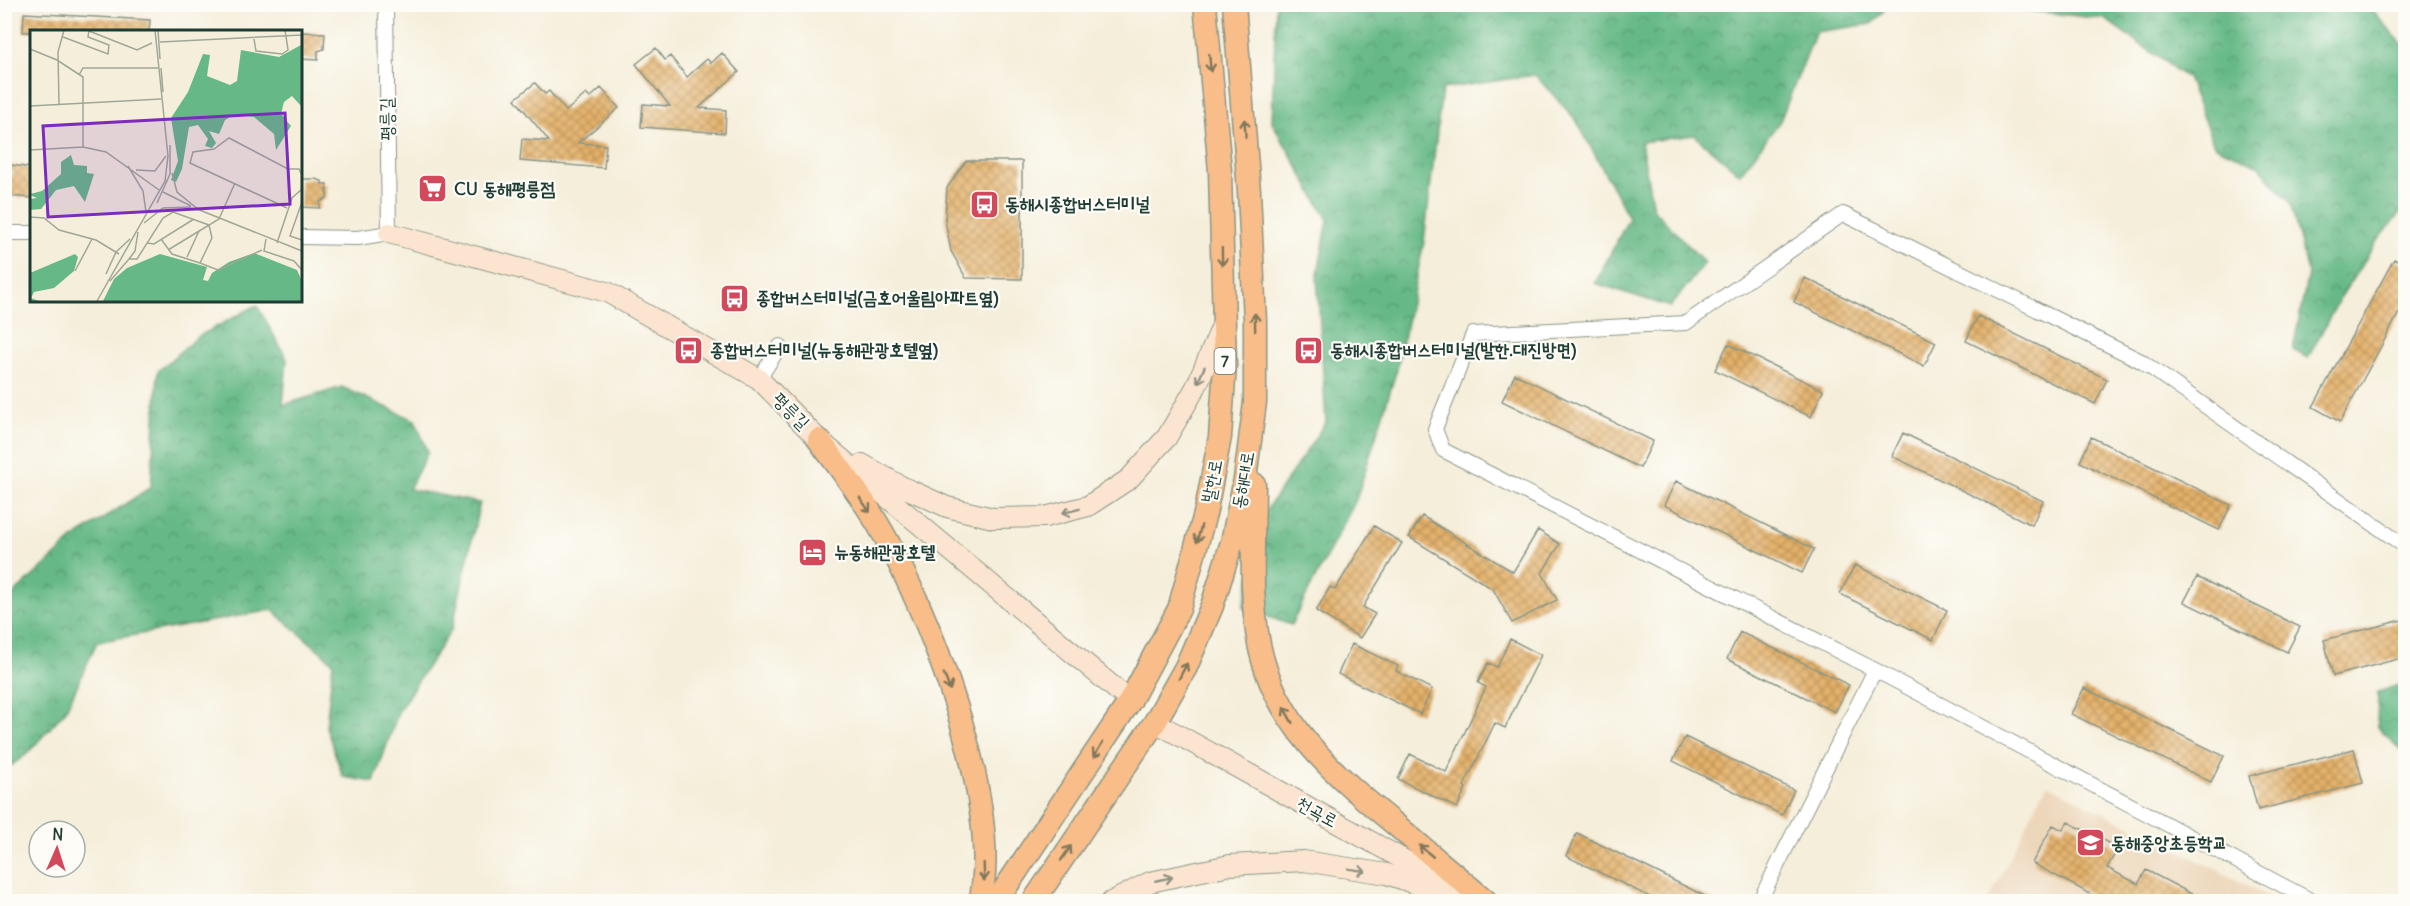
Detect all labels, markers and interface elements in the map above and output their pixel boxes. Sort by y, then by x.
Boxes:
inset map [30,30,302,302]
one-way arrow [1205,52,1216,72]
street label: 평릉길 [375,97,398,141]
one-way arrow [1239,118,1250,138]
supermarket icon: CU 동해평릉점 [417,173,449,205]
place label: CU 동해평릉점 [454,177,555,200]
bus stop icon: 동해시종합버스터미널 [968,188,1000,220]
place label: 동해시종합버스터미널 [1005,192,1150,215]
one-way arrow [1216,247,1228,267]
bus stop icon: 종합버스터미널(금호어울림아파트옆) [719,282,751,314]
place label: 종합버스터미널(금호어울림아파트옆) [756,286,999,309]
one-way arrow [1249,313,1261,333]
bus stop icon: 종합버스터미널(뉴동해관광호텔옆) [673,334,705,366]
bus stop icon: 동해시종합버스터미널(발한.대진방면) [1293,334,1325,366]
place label: 종합버스터미널(뉴동해관광호텔옆) [710,338,938,361]
place label: 동해시종합버스터미널(발한.대진방면) [1330,338,1576,361]
road number: 7 [1214,348,1236,374]
one-way arrow [1195,365,1206,383]
street label: 평릉길 [768,387,815,435]
street label: 동해대로 [1226,449,1259,510]
street label: 발한로 [1196,457,1227,504]
one-way arrow [859,497,871,513]
one-way arrow [1061,505,1080,517]
one-way arrow [1193,524,1205,543]
hotel icon: 뉴동해관광호텔 [797,536,829,568]
place label: 뉴동해관광호텔 [834,540,936,563]
one-way arrow [1178,662,1190,680]
one-way arrow [942,672,953,690]
one-way arrow [1281,707,1293,724]
one-way arrow [1092,741,1104,758]
street label: 천곡로 [1293,791,1342,832]
north arrow [27,819,87,879]
text: N [52,824,64,844]
school or university icon: 동해중앙초등학교 [2074,827,2106,859]
place label: 동해중앙초등학교 [2111,831,2227,854]
one-way arrow [1418,844,1434,857]
one-way arrow [1060,846,1072,862]
one-way arrow [979,861,990,881]
one-way arrow [1347,864,1367,875]
one-way arrow [1154,873,1174,884]

